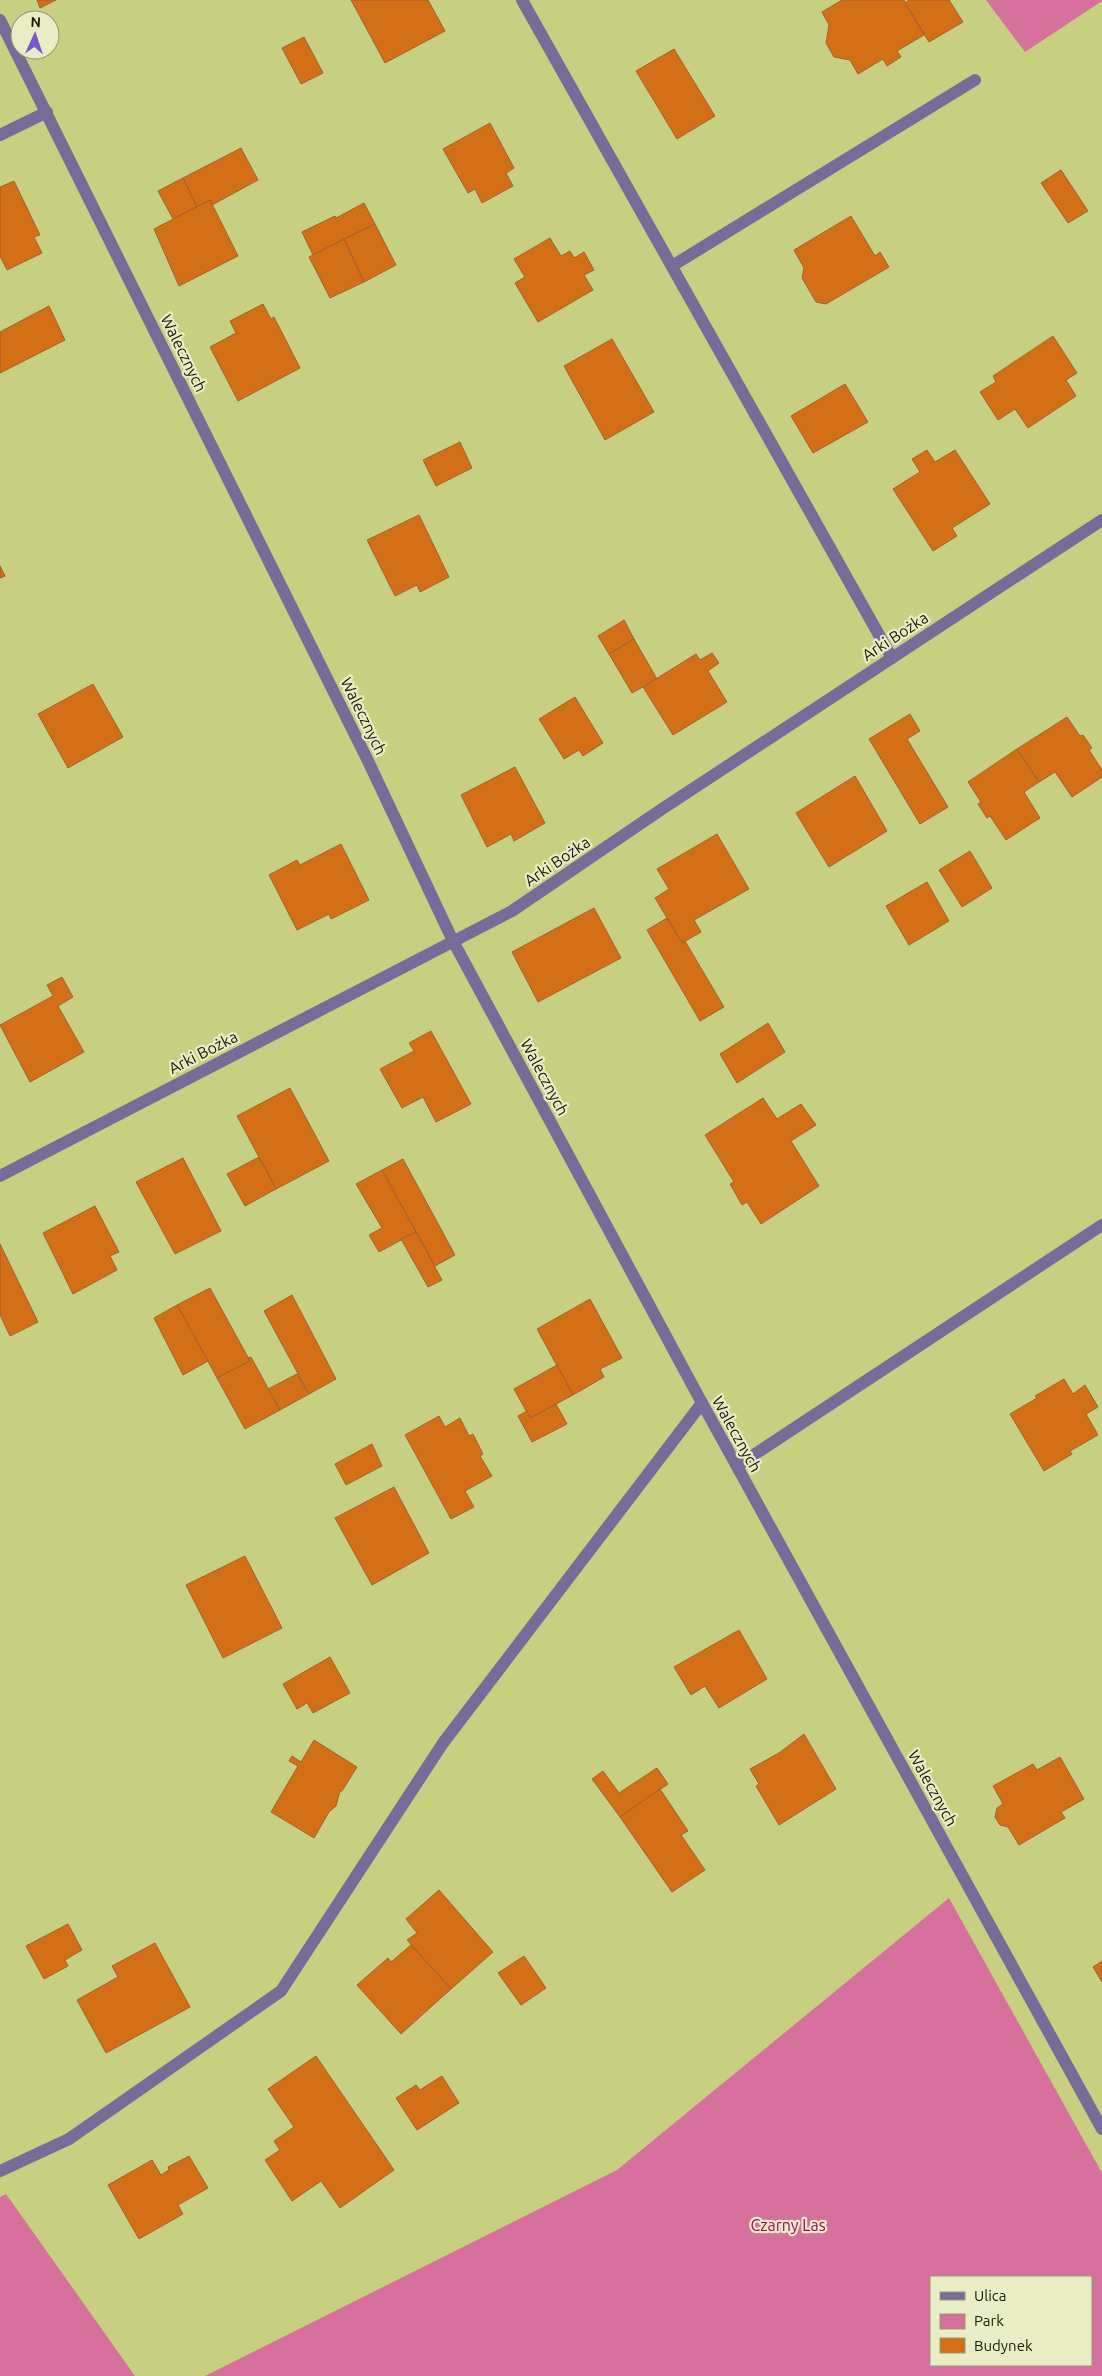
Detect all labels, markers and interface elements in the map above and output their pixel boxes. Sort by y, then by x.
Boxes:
north arrow [10,10,60,60]
text: N [30,14,41,30]
street label: Walecznych [158,311,210,395]
street label: Arki Bożka [859,608,931,664]
street label: Walecznych [338,674,390,758]
street label: Arki Bożka [521,833,593,889]
street label: Arki Bożka [165,1027,241,1077]
street label: Walecznych [517,1036,573,1118]
street label: Walecznych [709,1393,765,1475]
street label: Walecznych [905,1747,961,1829]
park label: Czarny Las [750,2216,826,2234]
legend [930,2276,1092,2366]
text: Ulica [974,2287,1006,2304]
text: Park [974,2312,1004,2329]
text: Budynek [974,2337,1033,2354]

